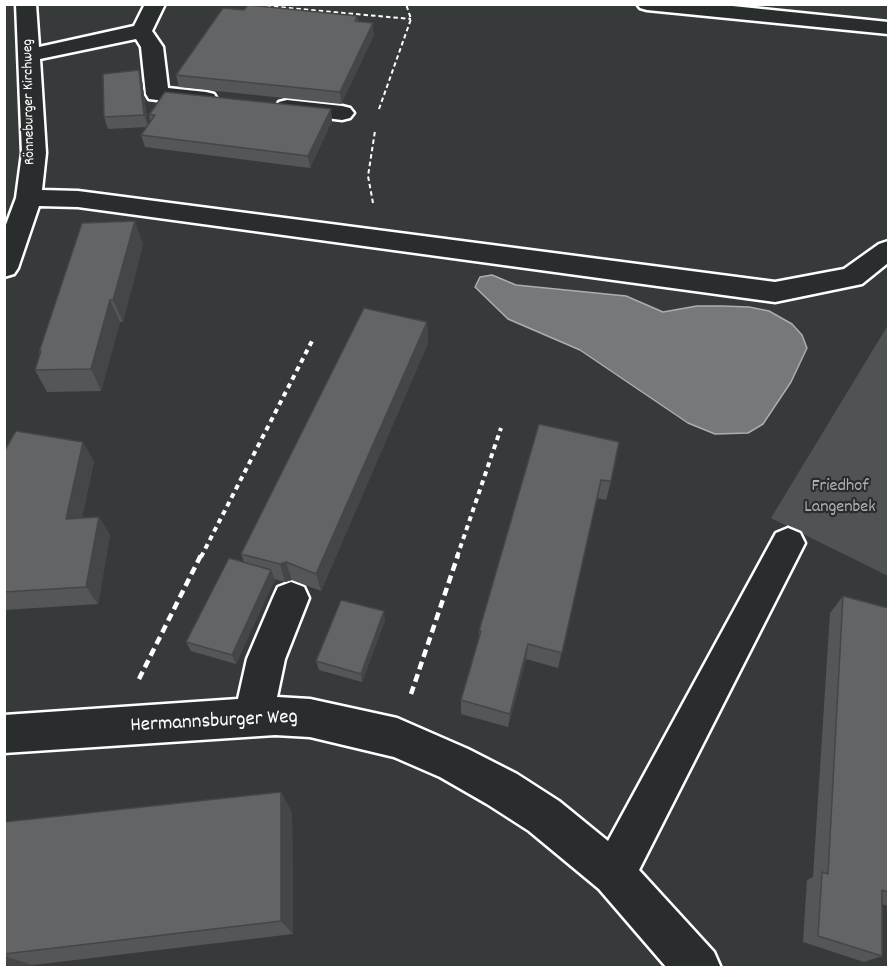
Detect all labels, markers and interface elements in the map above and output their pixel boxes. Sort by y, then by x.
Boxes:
street label: Rönneburger Kirchweg [20,39,40,165]
park label: Friedhof Langenbek [804,477,876,520]
street label: Hermannsburger Weg [130,706,298,740]

